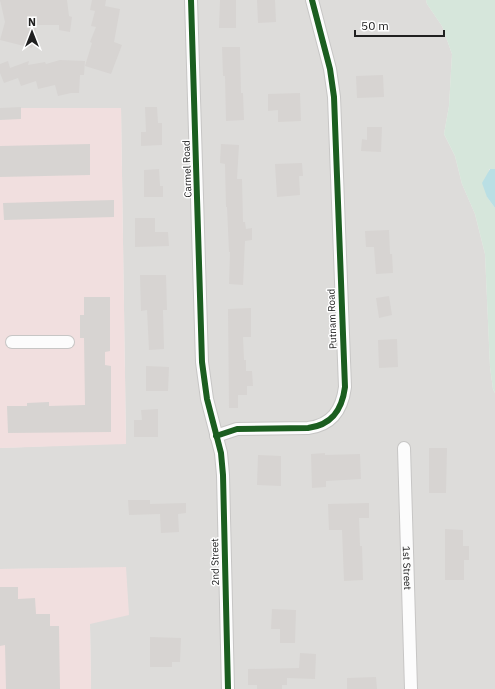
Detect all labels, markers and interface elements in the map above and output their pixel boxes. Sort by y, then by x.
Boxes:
north arrow [12,12,52,52]
scale bar [355,12,444,38]
text: N [28,15,36,29]
text: 50 m [361,18,389,33]
street label: Carmel Road [180,140,194,198]
street label: Putnam Road [324,289,340,349]
street label: 2nd Street [208,538,222,586]
street label: 1st Street [400,546,415,591]

